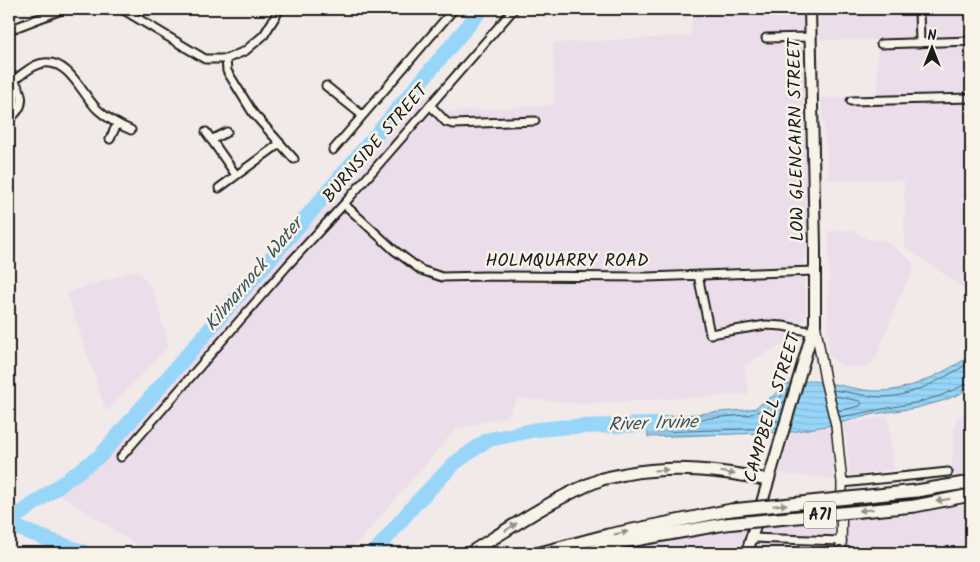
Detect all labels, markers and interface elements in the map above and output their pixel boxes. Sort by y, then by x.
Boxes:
north arrow [908,22,958,72]
text: N [928,25,937,47]
street label: LOW GLENCAIRN STREET [781,37,813,242]
street label: BURNSIDE STREET [316,77,437,210]
water label: Kilmarnock Water [197,209,313,338]
street label: HOLMQUARRY ROAD [485,247,649,276]
street label: CAMPBELL STREET [736,328,810,486]
water label: River Irvine [608,407,701,441]
one-way arrow [653,465,669,473]
one-way arrow [721,469,737,477]
one-way arrow [935,497,951,505]
one-way arrow [772,501,788,509]
road number: A71 [804,502,836,528]
one-way arrow [858,506,874,514]
one-way arrow [504,522,518,532]
one-way arrow [614,529,629,537]

